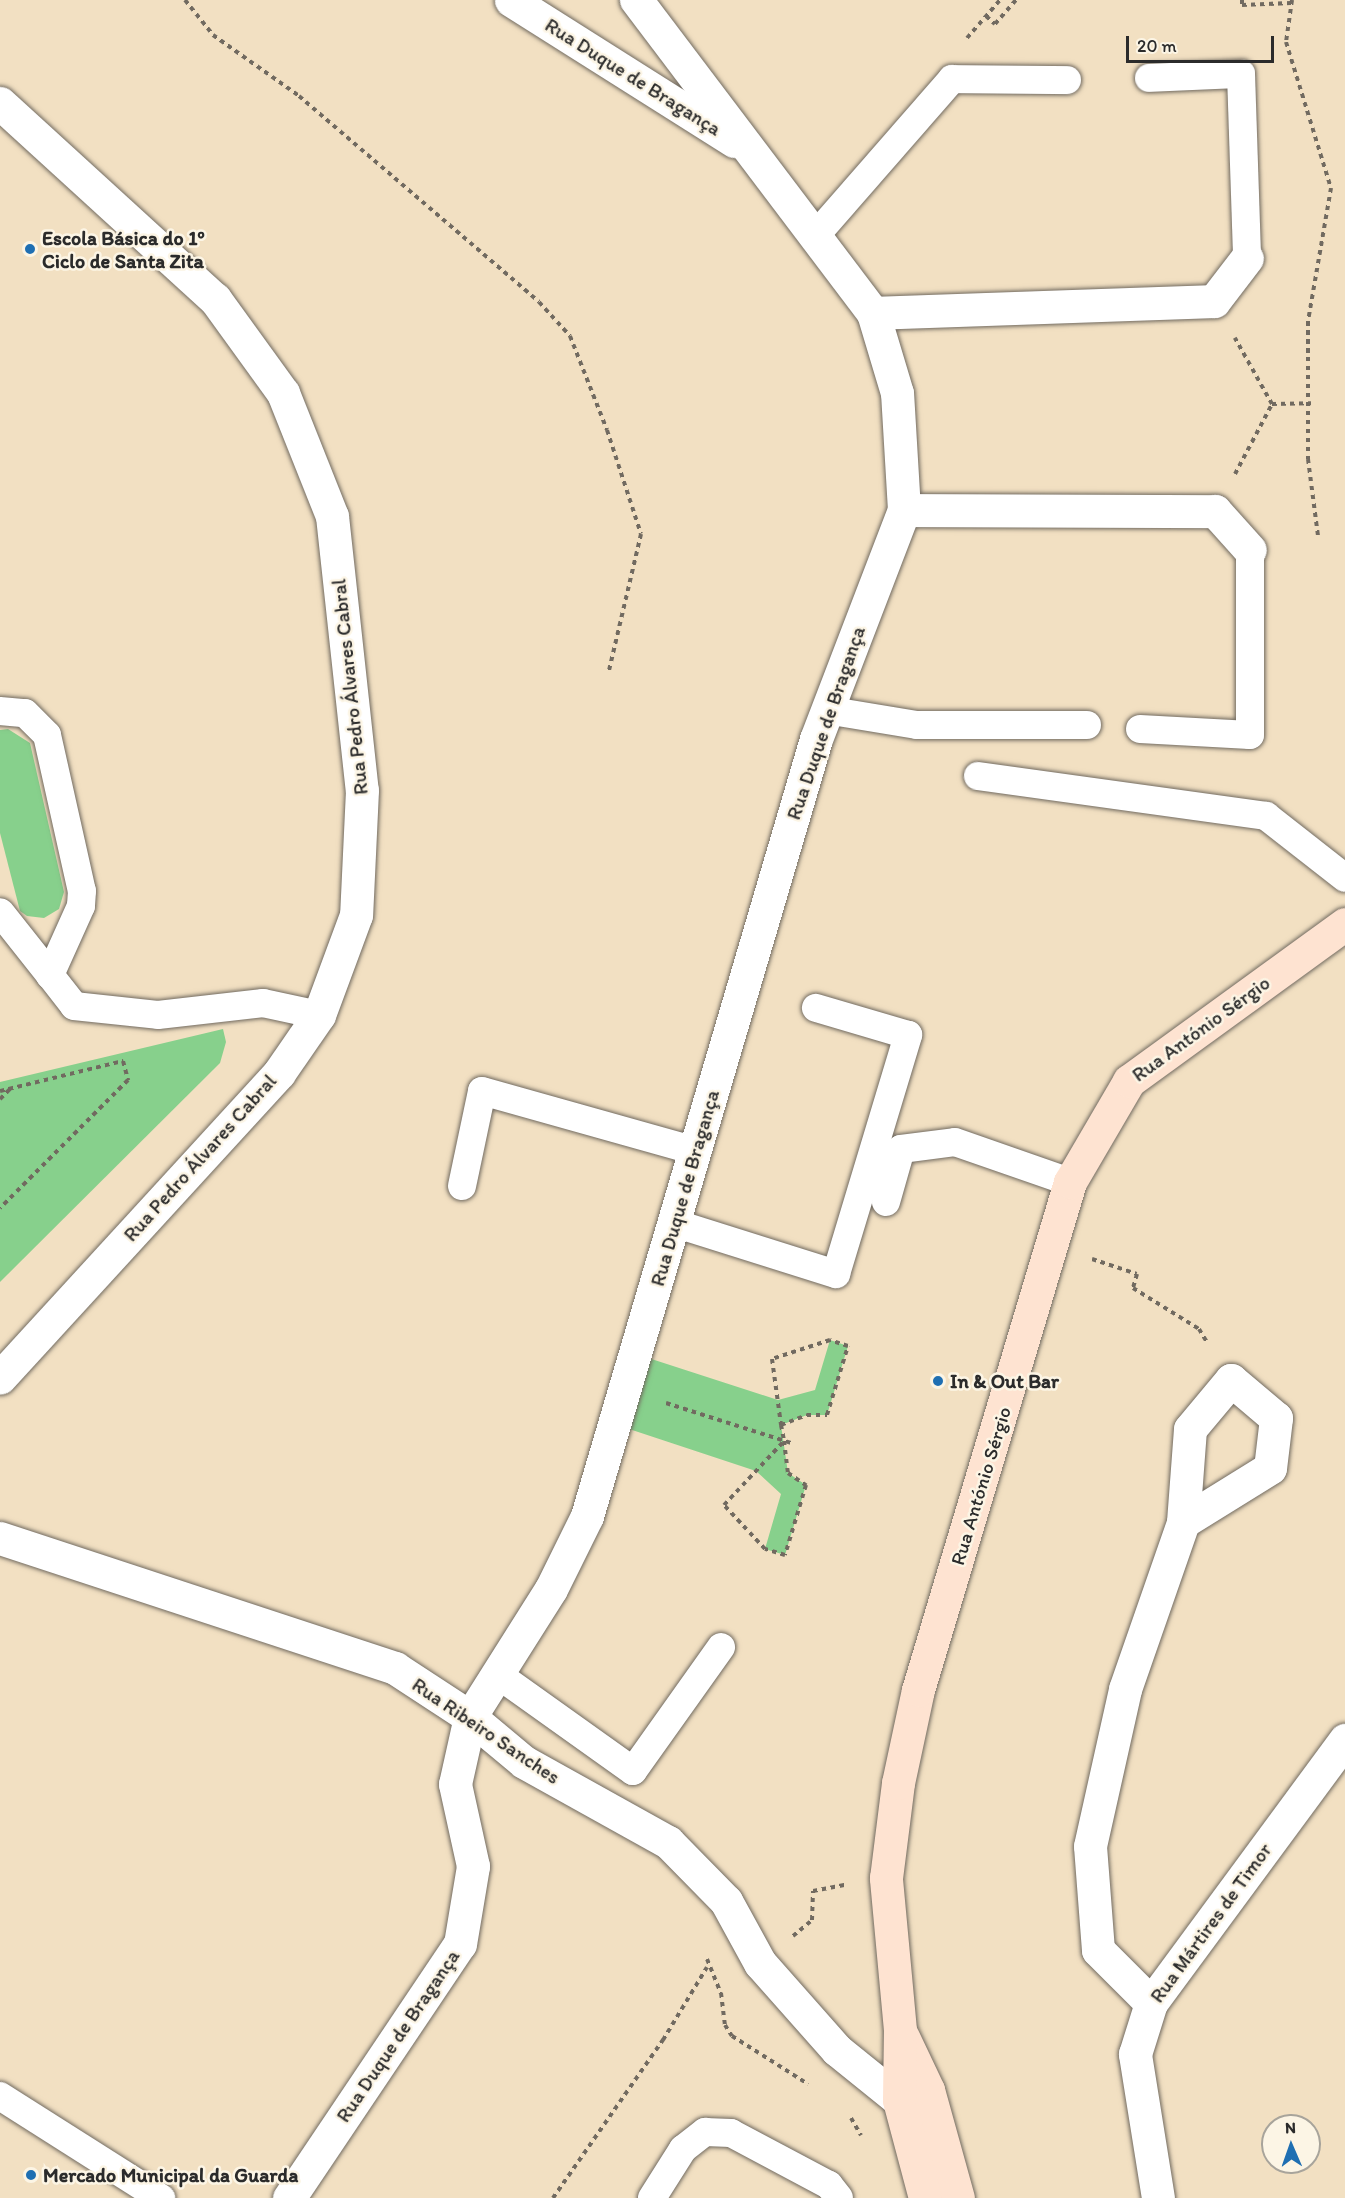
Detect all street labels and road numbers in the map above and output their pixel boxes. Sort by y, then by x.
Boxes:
street label: Rua Duque de Bragança [540,13,726,141]
street label: Rua Pedro Álvares Cabral [327,578,373,796]
street label: Rua Duque de Bragança [781,622,871,824]
street label: Rua António Sérgio [1127,971,1275,1087]
street label: Rua Pedro Álvares Cabral [119,1069,281,1247]
street label: Rua Duque de Bragança [645,1086,725,1290]
street label: Rua António Sérgio [945,1404,1017,1568]
street label: Rua Ribeiro Sanches [408,1673,564,1789]
street label: Rua Mártires de Timor [1145,1839,1277,2007]
street label: Rua Duque de Bragança [331,1945,465,2127]

